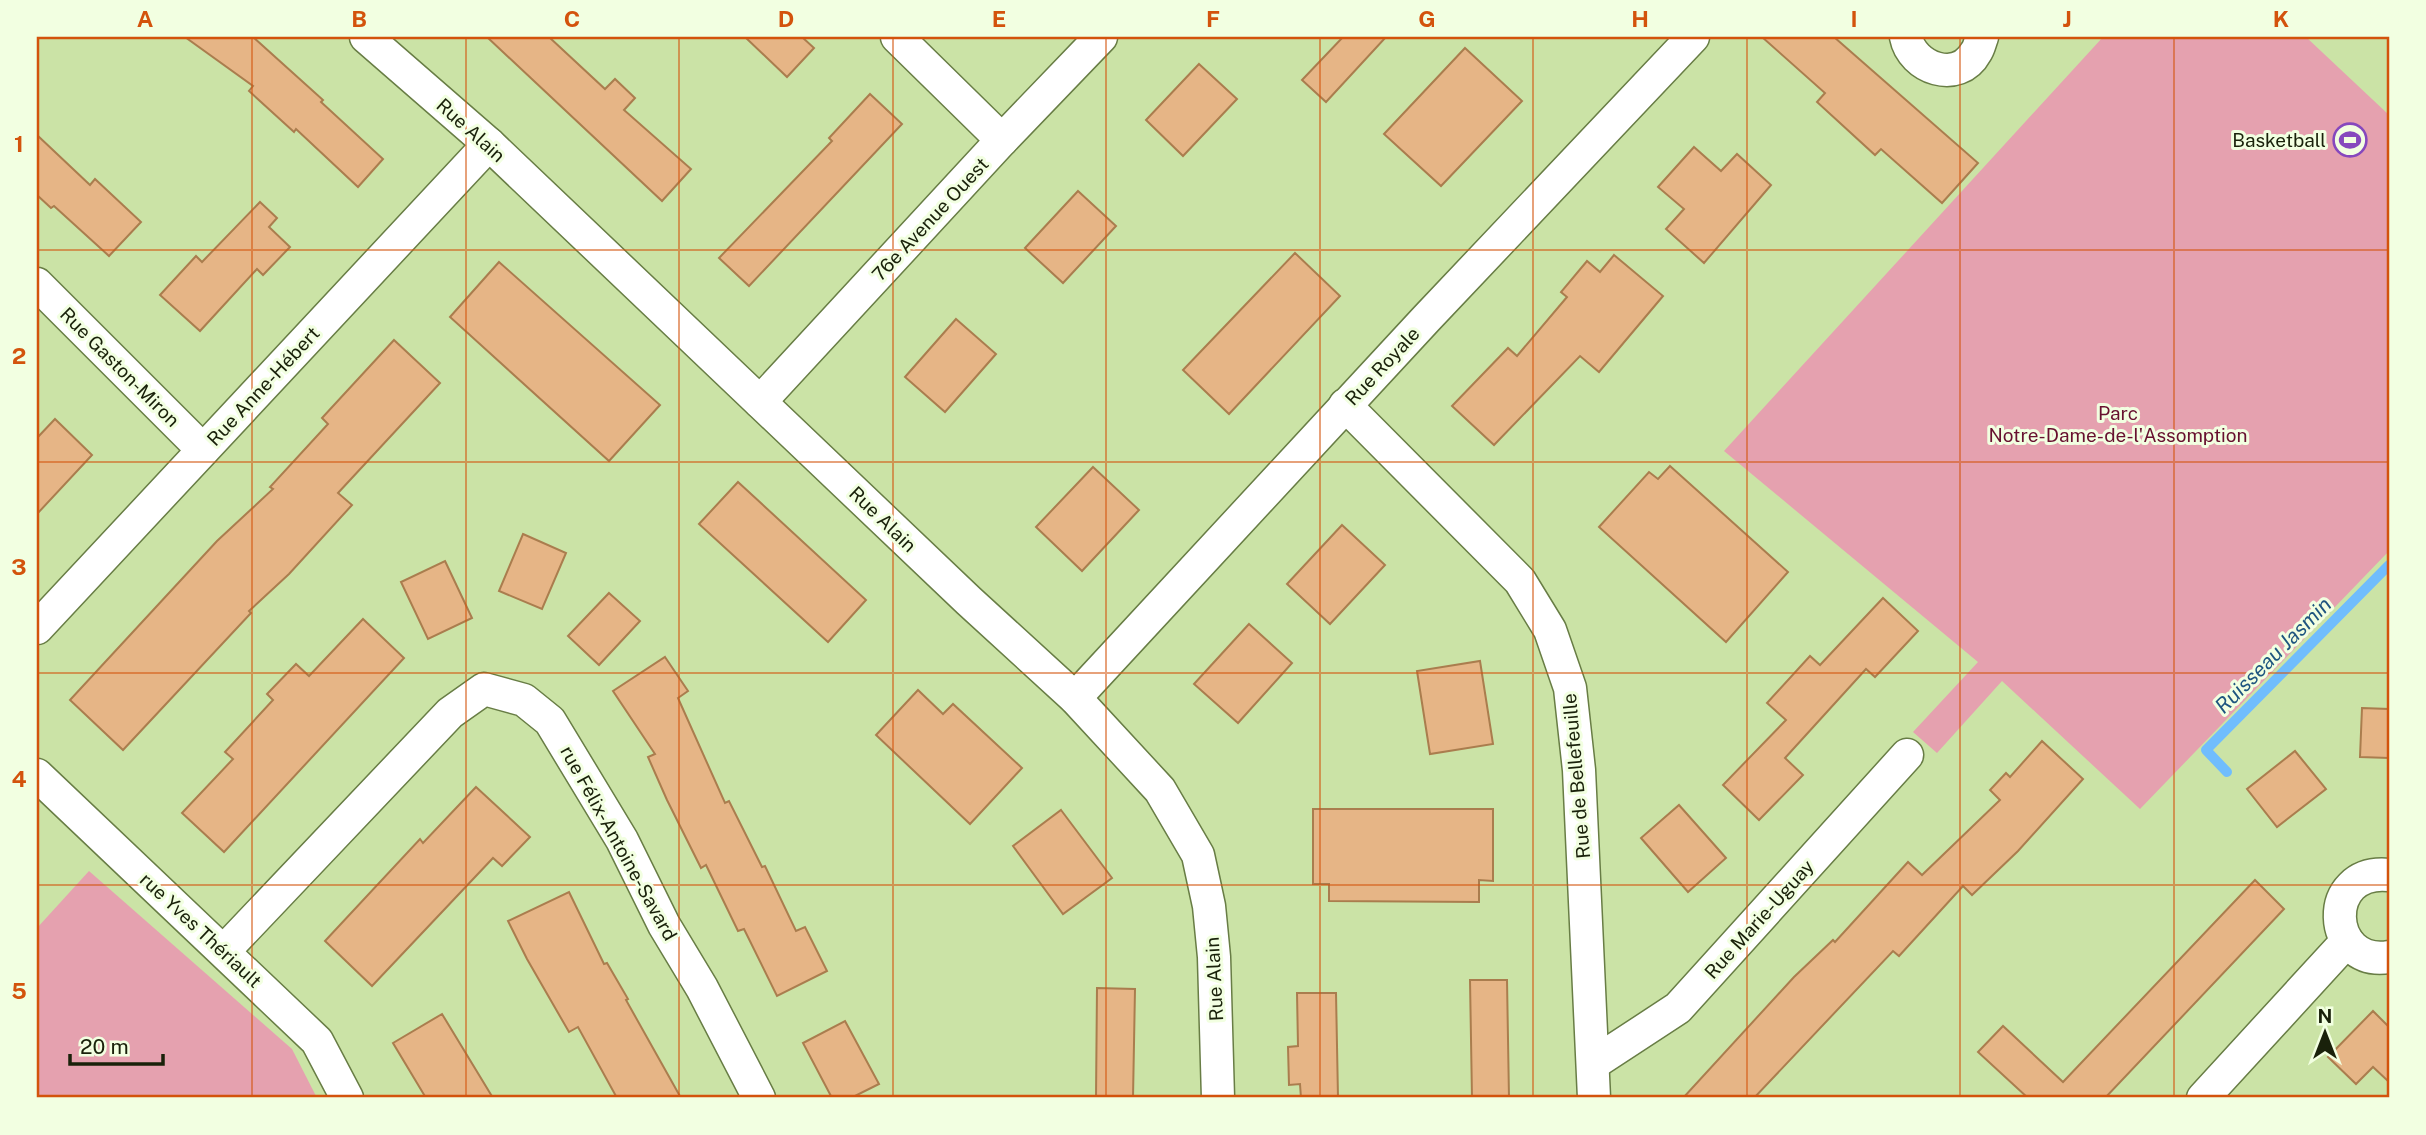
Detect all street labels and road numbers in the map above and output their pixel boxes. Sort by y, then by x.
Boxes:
street label: Rue Alain [432,94,510,166]
street label: 76e Avenue Ouest [867,153,993,285]
street label: Rue Gaston-Miron [56,303,184,431]
street label: Rue Anne-Hébert [202,322,324,450]
street label: Rue Royale [1340,322,1424,410]
street label: Rue Alain [845,482,921,556]
street label: Rue de Bellefeuille [1558,693,1594,859]
street label: rue Félix-Antoine-Savard [556,742,682,944]
street label: Rue Marie-Uguay [1700,855,1818,983]
street label: rue Yves Thériault [136,868,266,992]
street label: Rue Alain [1201,936,1227,1022]

